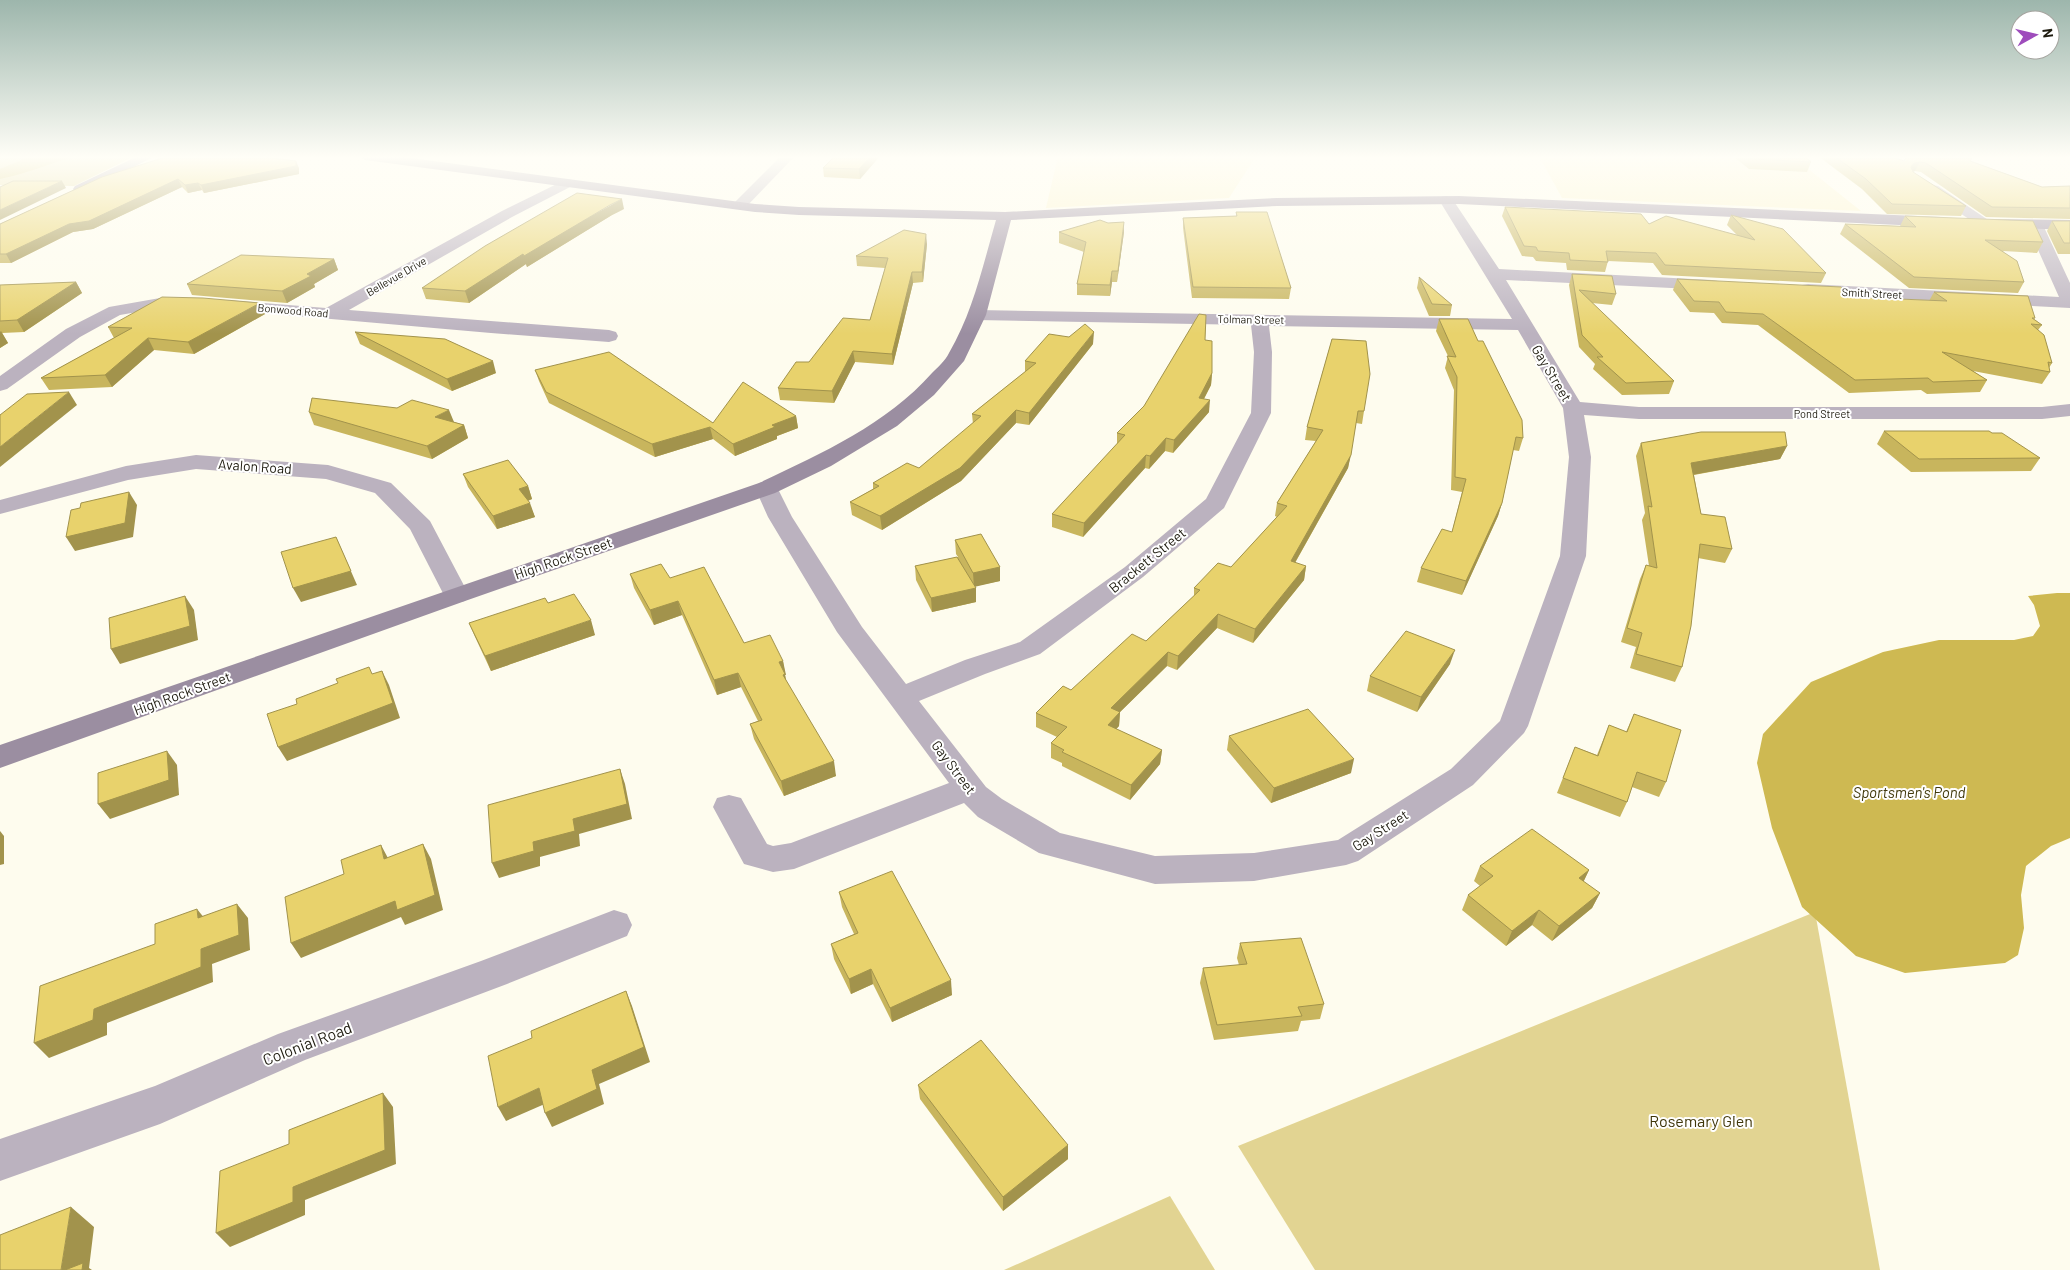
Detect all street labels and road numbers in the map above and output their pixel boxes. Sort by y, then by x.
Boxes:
street label: Bellevue Drive [364,253,428,298]
street label: Smith Street [1841,285,1903,301]
street label: Bonwood Road [257,300,329,320]
street label: Tolman Street [1217,312,1285,326]
street label: Gay Street [1528,342,1576,404]
street label: Pond Street [1794,407,1850,420]
street label: Avalon Road [218,455,292,477]
street label: Brackett Street [1105,524,1189,596]
street label: High Rock Street [512,533,614,583]
street label: High Rock Street [131,668,233,718]
street label: Gay Street [928,737,980,797]
street label: Gay Street [1349,806,1411,854]
street label: Colonial Road [260,1017,354,1069]

